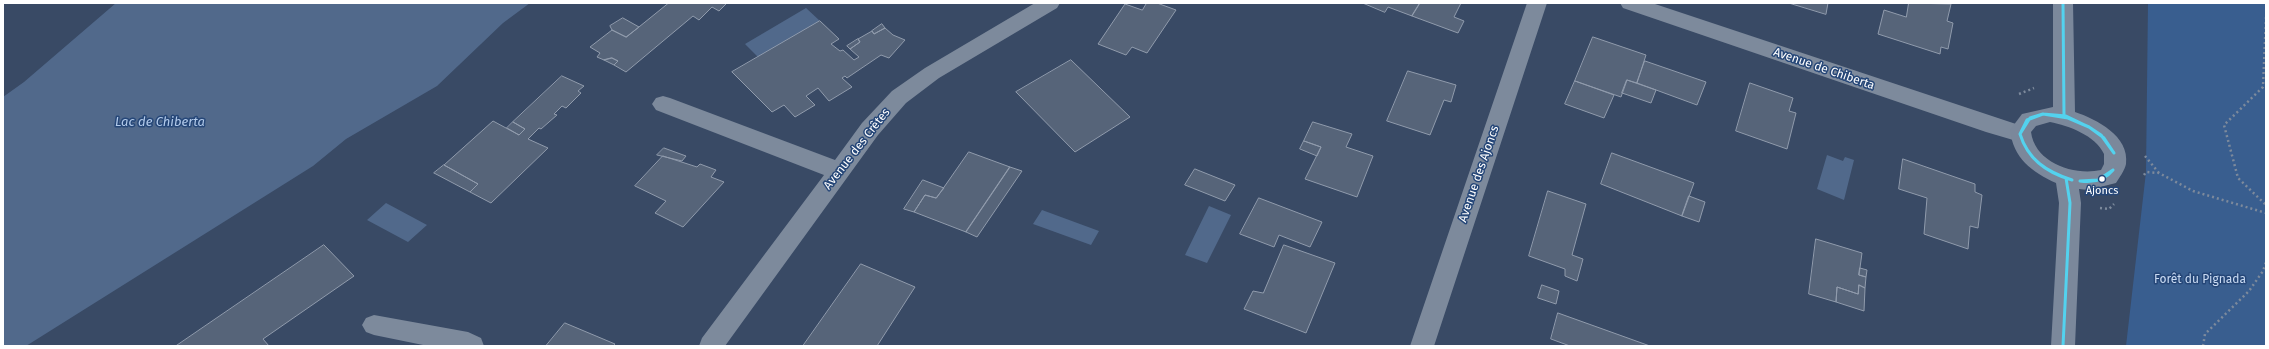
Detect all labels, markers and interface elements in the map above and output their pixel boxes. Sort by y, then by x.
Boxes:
street label: Avenue de Chiberta [1772,45,1876,93]
street label: Avenue des Crêtes [821,105,893,193]
water label: Lac de Chiberta [115,114,205,130]
street label: Avenue des Ajoncs [1456,124,1502,224]
marker: Ajoncs [2097,174,2107,184]
place label: Ajoncs [2086,184,2118,198]
park label: Forêt du Pignada [2154,273,2246,287]

